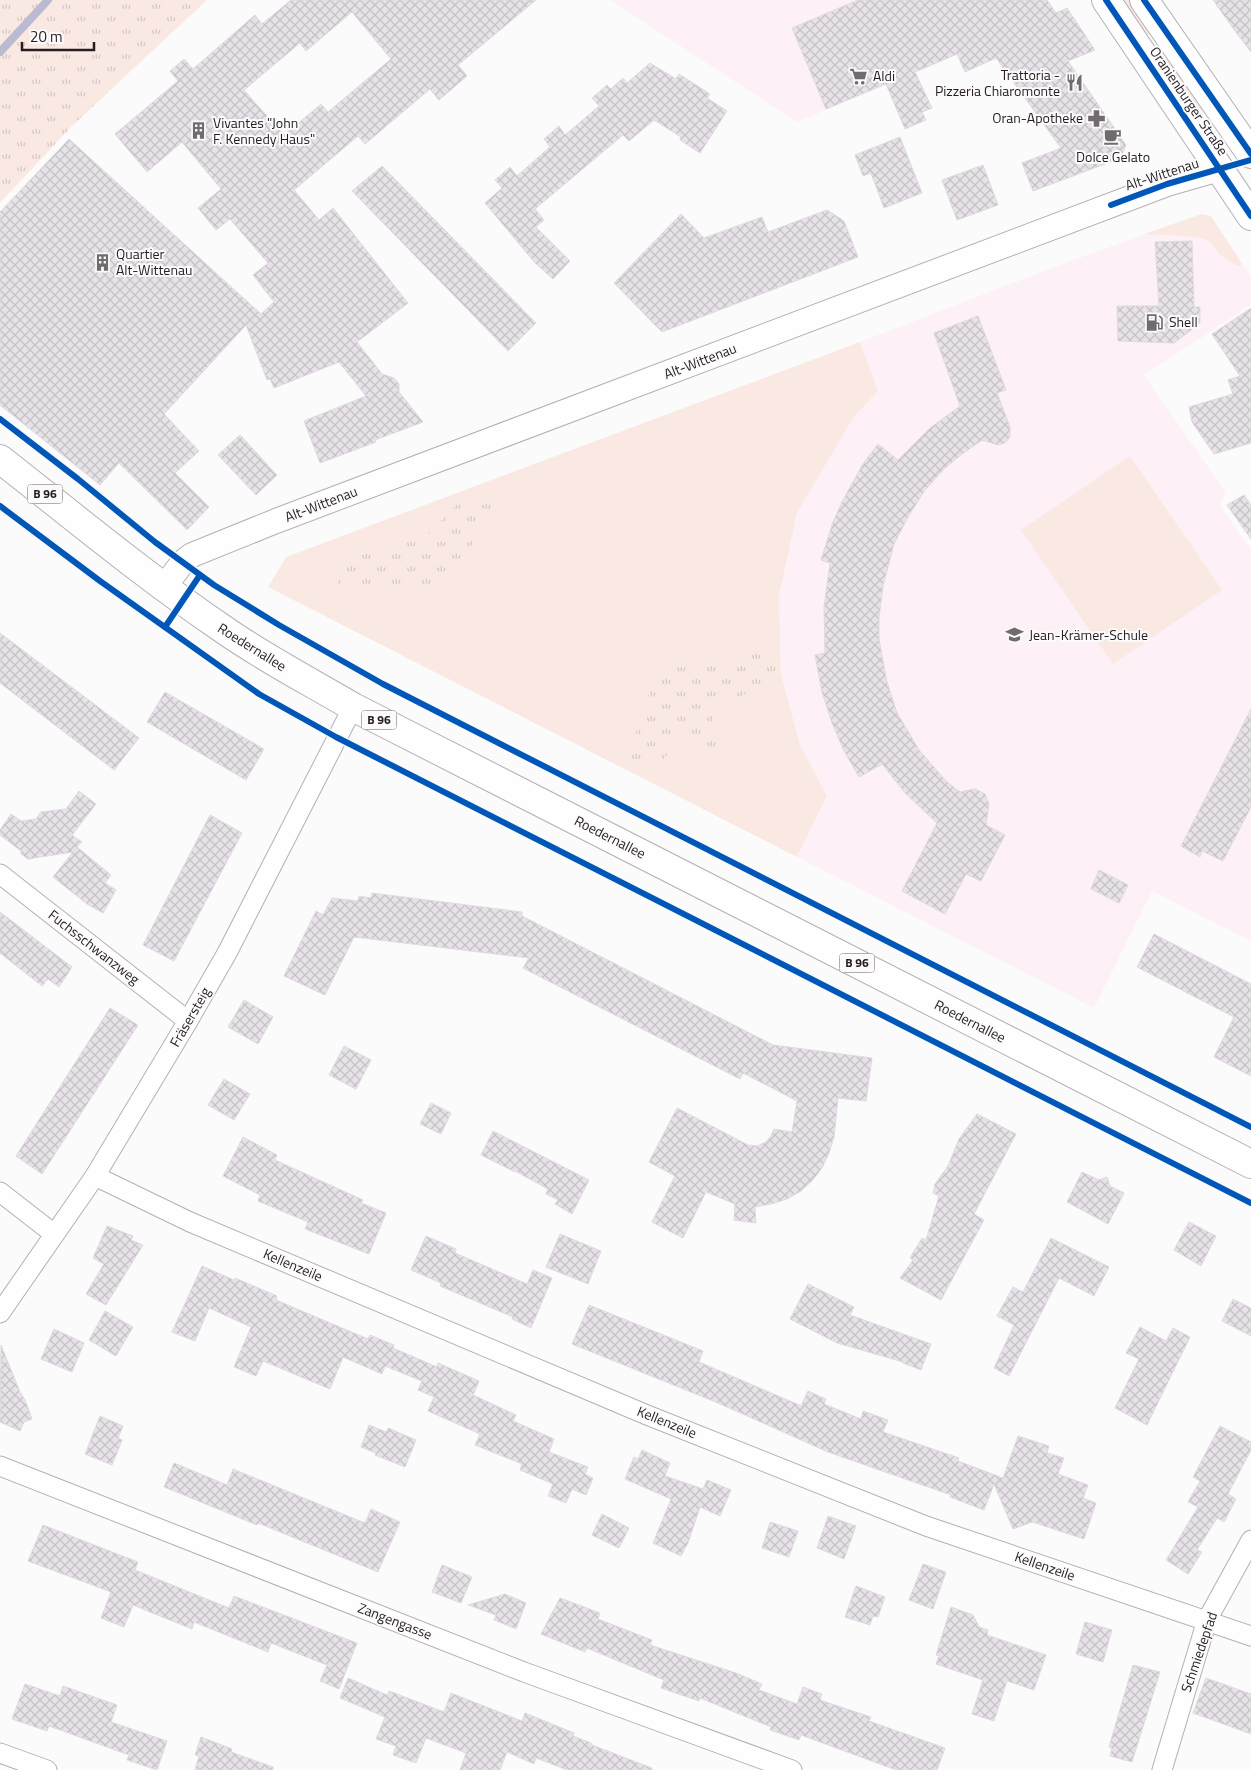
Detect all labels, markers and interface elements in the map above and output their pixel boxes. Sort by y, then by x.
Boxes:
scale bar [22,20,95,52]
text: 20 m [30,25,63,48]
street label: Oranienburger Straße [1145,42,1234,159]
place label: Trattoria - Pizzeria Chiaromonte [935,64,1060,101]
place label: Aldi [873,65,895,86]
supermarket icon: Aldi [849,66,869,86]
restaurant icon: Trattoria - Pizzeria Chiaromonte [1064,73,1084,93]
place label: Oran-Apotheke [992,107,1083,128]
pharmacy icon: Oran-Apotheke [1087,108,1107,128]
place label: Vivantes "John F. Kennedy Haus" [213,112,315,149]
building icon: Vivantes "John F. Kennedy Haus" [189,121,209,141]
cafe icon: Dolce Gelato [1103,127,1123,147]
place label: Dolce Gelato [1076,146,1150,167]
street label: Alt-Wittenau [1122,152,1201,195]
place label: Quartier Alt-Wittenau [116,243,192,280]
building icon: Quartier Alt-Wittenau [92,252,112,272]
place label: Shell [1169,311,1198,332]
fuel station icon: Shell [1145,312,1165,332]
street label: Alt-Wittenau [660,337,739,384]
street label: Alt-Wittenau [281,480,360,527]
road number: B 96 [28,484,62,504]
street label: Roedernallee [214,617,291,676]
place label: Jean-Krämer-Schule [1029,624,1148,645]
school or university icon: Jean-Krämer-Schule [1005,625,1025,645]
road number: B 96 [362,710,396,730]
street label: Roedernallee [571,810,649,863]
street label: Fuchsschwanzweg [44,904,145,989]
road number: B 96 [840,954,874,972]
street label: Fräsersteig [164,983,215,1051]
street label: Roedernallee [931,994,1009,1047]
street label: Kellenzeile [260,1243,326,1286]
street label: Kellenzeile [634,1400,700,1443]
street label: Kellenzeile [1012,1545,1078,1586]
street label: Zangengasse [355,1597,435,1644]
street label: Schmiedepfad [1175,1609,1222,1695]

